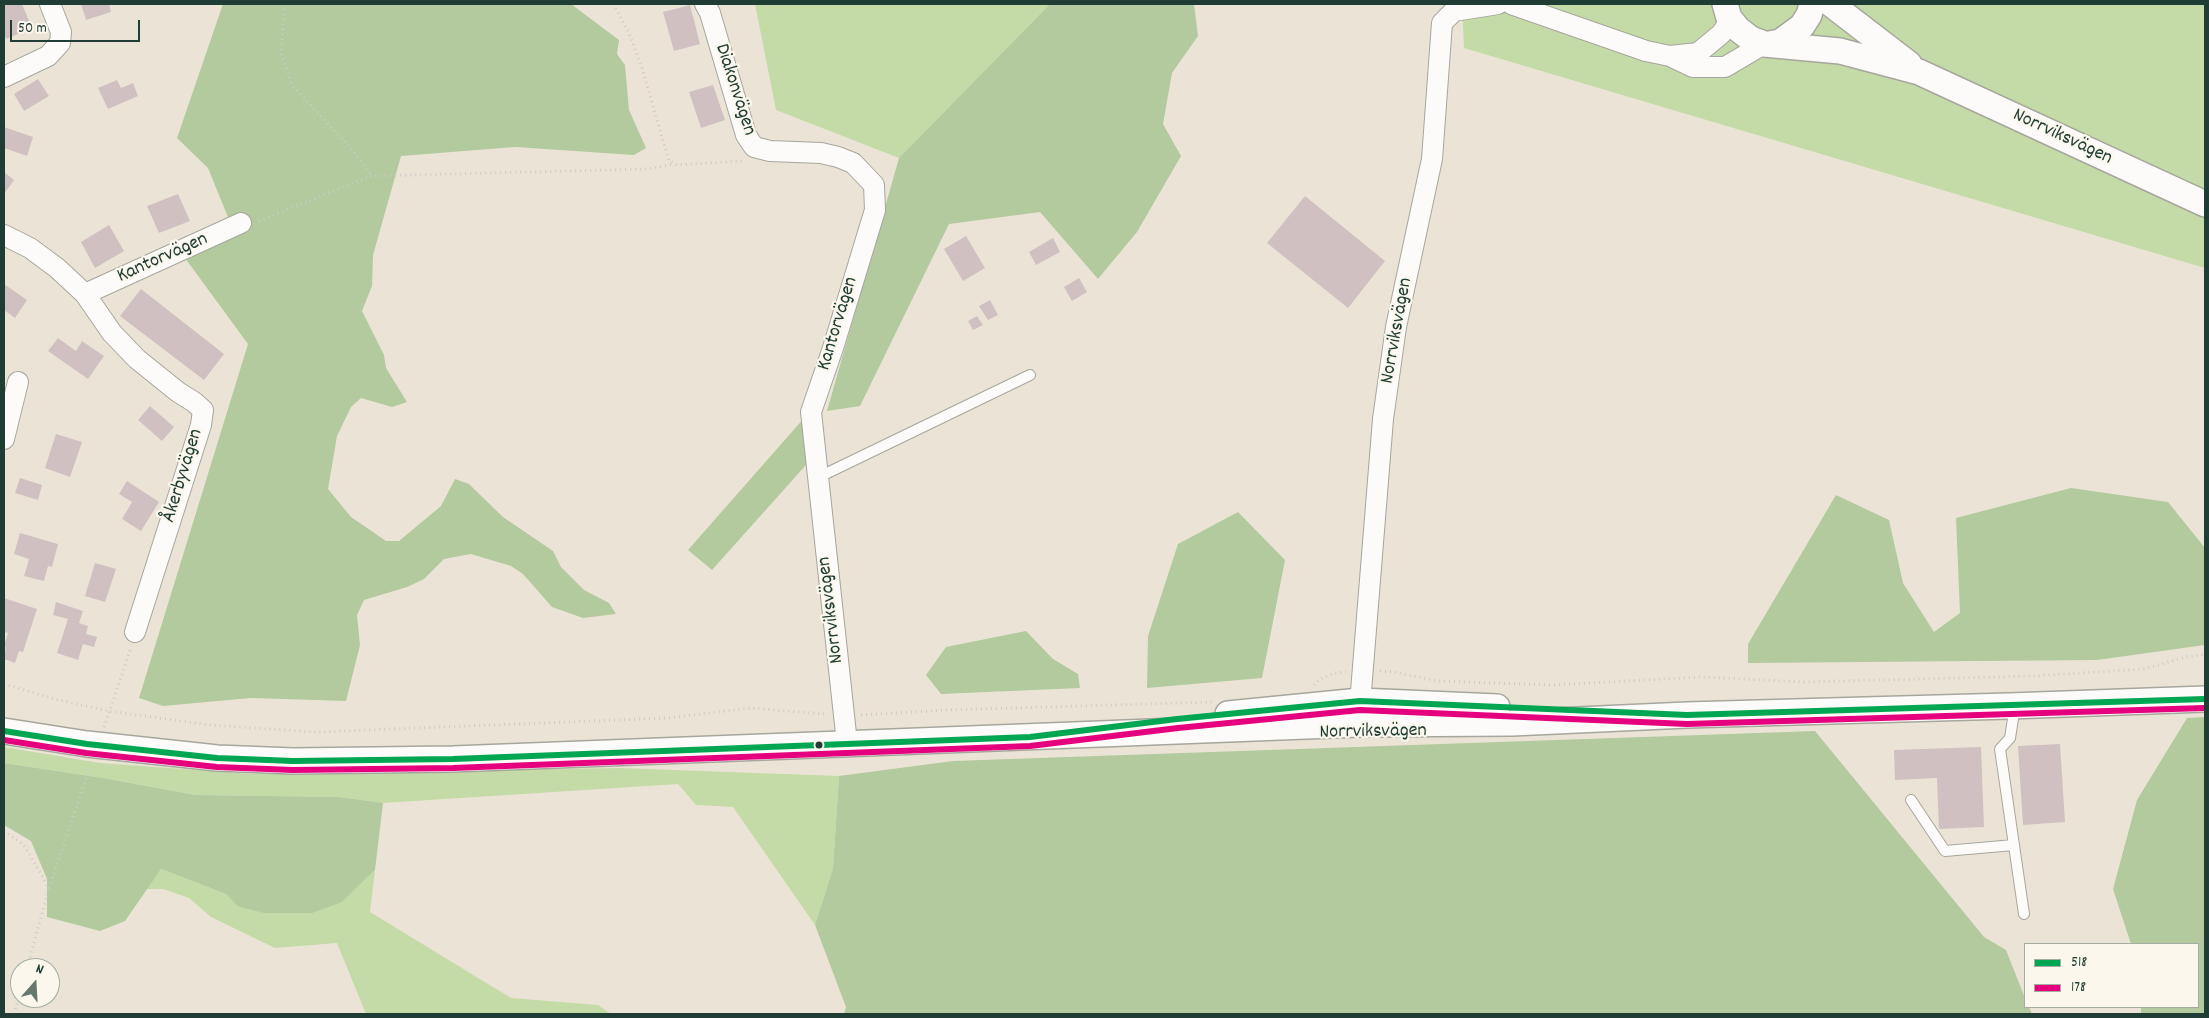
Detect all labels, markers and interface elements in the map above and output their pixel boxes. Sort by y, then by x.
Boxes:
scale bar [12,10,142,42]
text: 50 m [18,18,47,40]
street label: Diakonvägen [708,41,760,139]
street label: Norrviksvägen [2008,104,2116,172]
street label: Kantorvägen [114,228,212,290]
street label: Kantorvägen [813,274,865,374]
street label: Norrviksvägen [1377,276,1419,386]
street label: Åkerbyvägen [158,426,210,526]
street label: Norrviksvägen [814,555,850,665]
street label: Norrviksvägen [1319,720,1427,746]
unlabelled marker [814,740,824,750]
legend [2024,943,2199,1008]
text: 518 [2071,952,2087,974]
north arrow [10,958,60,1008]
text: N [33,959,46,980]
text: 178 [2071,977,2086,999]

